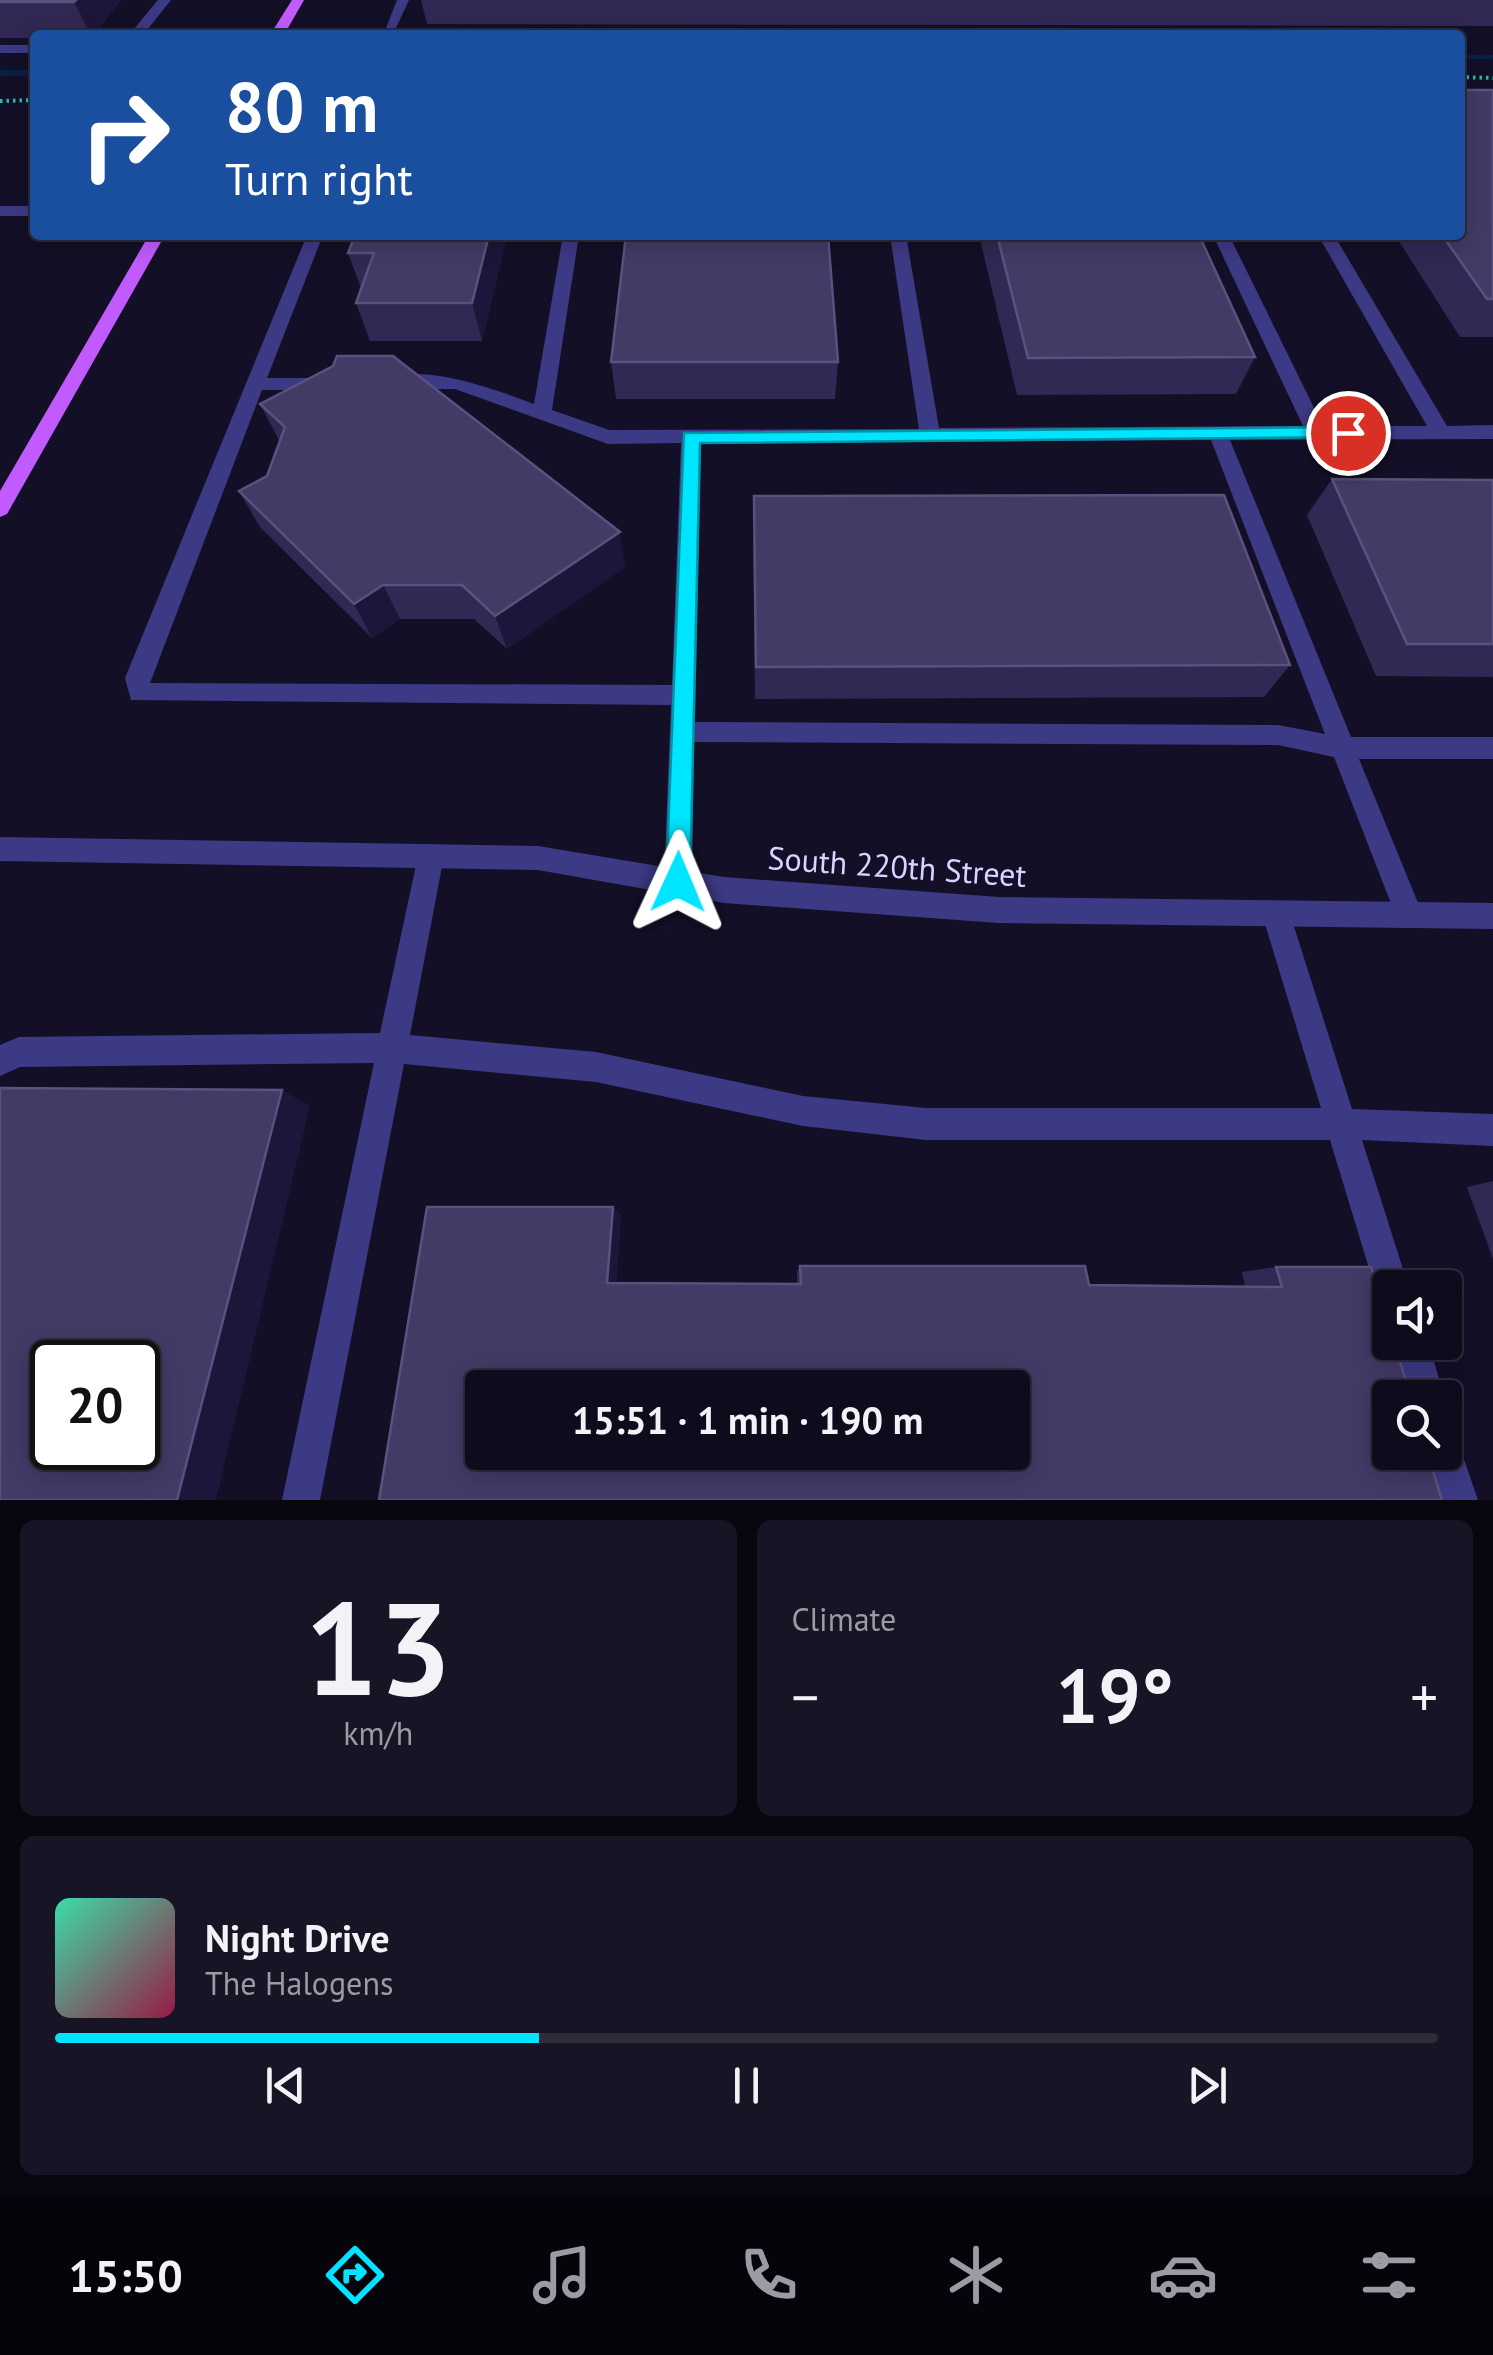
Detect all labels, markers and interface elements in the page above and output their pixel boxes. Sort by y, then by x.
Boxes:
text: 80 m [225,61,378,151]
icon: right [60,70,190,200]
text: Turn right [225,149,413,207]
pin [1306,391,1391,476]
icon: arrive [1321,406,1376,461]
position arrow [626,830,730,934]
street label: South 220th Street [766,836,1028,896]
map controls [1372,1270,1462,1470]
button: sound [1372,1270,1462,1360]
speed limit sign: 20 [30,1340,160,1470]
button: search [1372,1380,1462,1470]
text: 15:51 · 1 min · 190 m [572,1395,923,1444]
text: 13 [305,1563,452,1731]
text: Climate [792,1598,896,1640]
text: 19° [1056,1647,1174,1744]
text: − [792,1661,819,1732]
text: + [1410,1661,1438,1732]
text: km/h [343,1712,413,1754]
text: Night Drive [205,1913,389,1962]
text: The Halogens [205,1962,393,2004]
icon: previous [258,2058,313,2113]
icon: pause [719,2058,774,2113]
icon: next [1180,2058,1235,2113]
icon: directions [320,2240,390,2310]
icon: music [527,2240,597,2310]
icon: phone [734,2240,804,2310]
icon: climate [941,2240,1011,2310]
icon: car [1148,2240,1218,2310]
icon: filters [1354,2240,1424,2310]
text: 15:50 [68,2246,183,2304]

